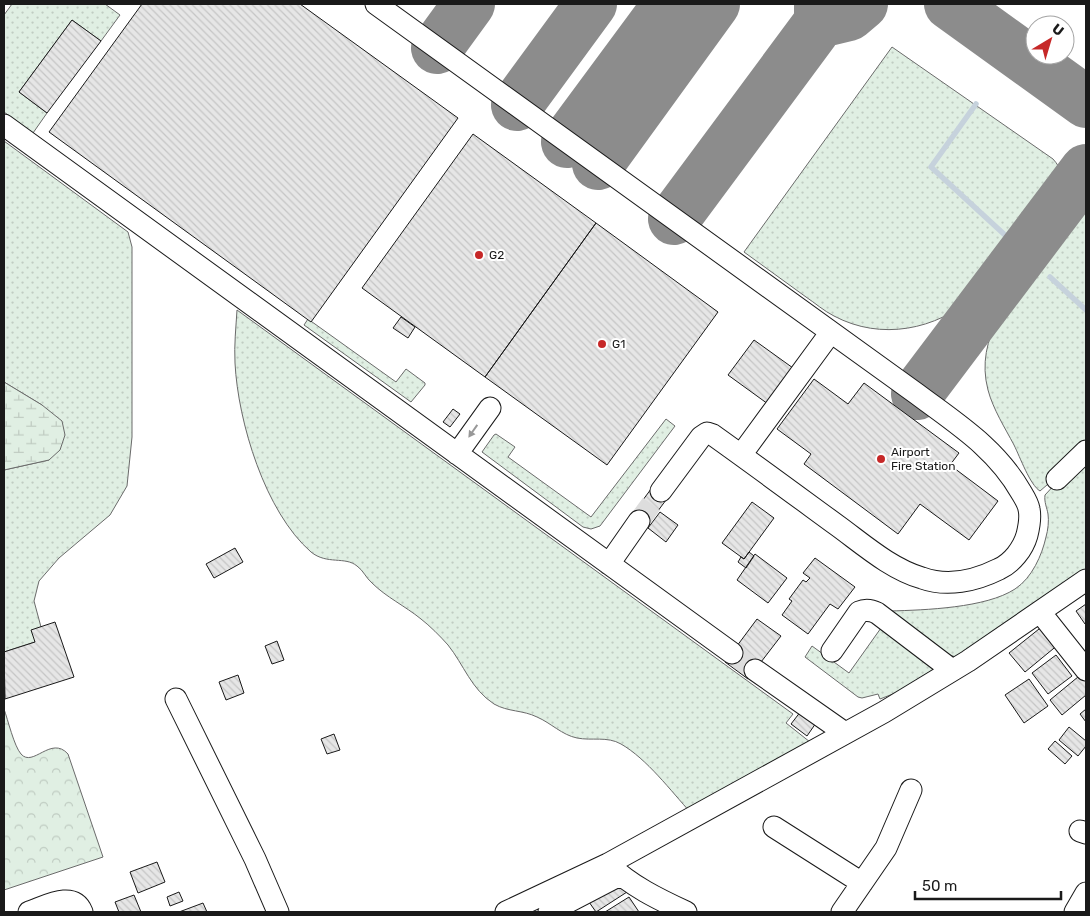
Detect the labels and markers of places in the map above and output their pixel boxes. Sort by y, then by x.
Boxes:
place label: G2 [489,248,504,262]
marker: G2 [473,249,485,261]
place label: G1 [612,337,625,351]
marker: G1 [596,338,608,350]
place label: Airport Fire Station [891,445,956,473]
marker: Airport Fire Station [875,453,887,465]

